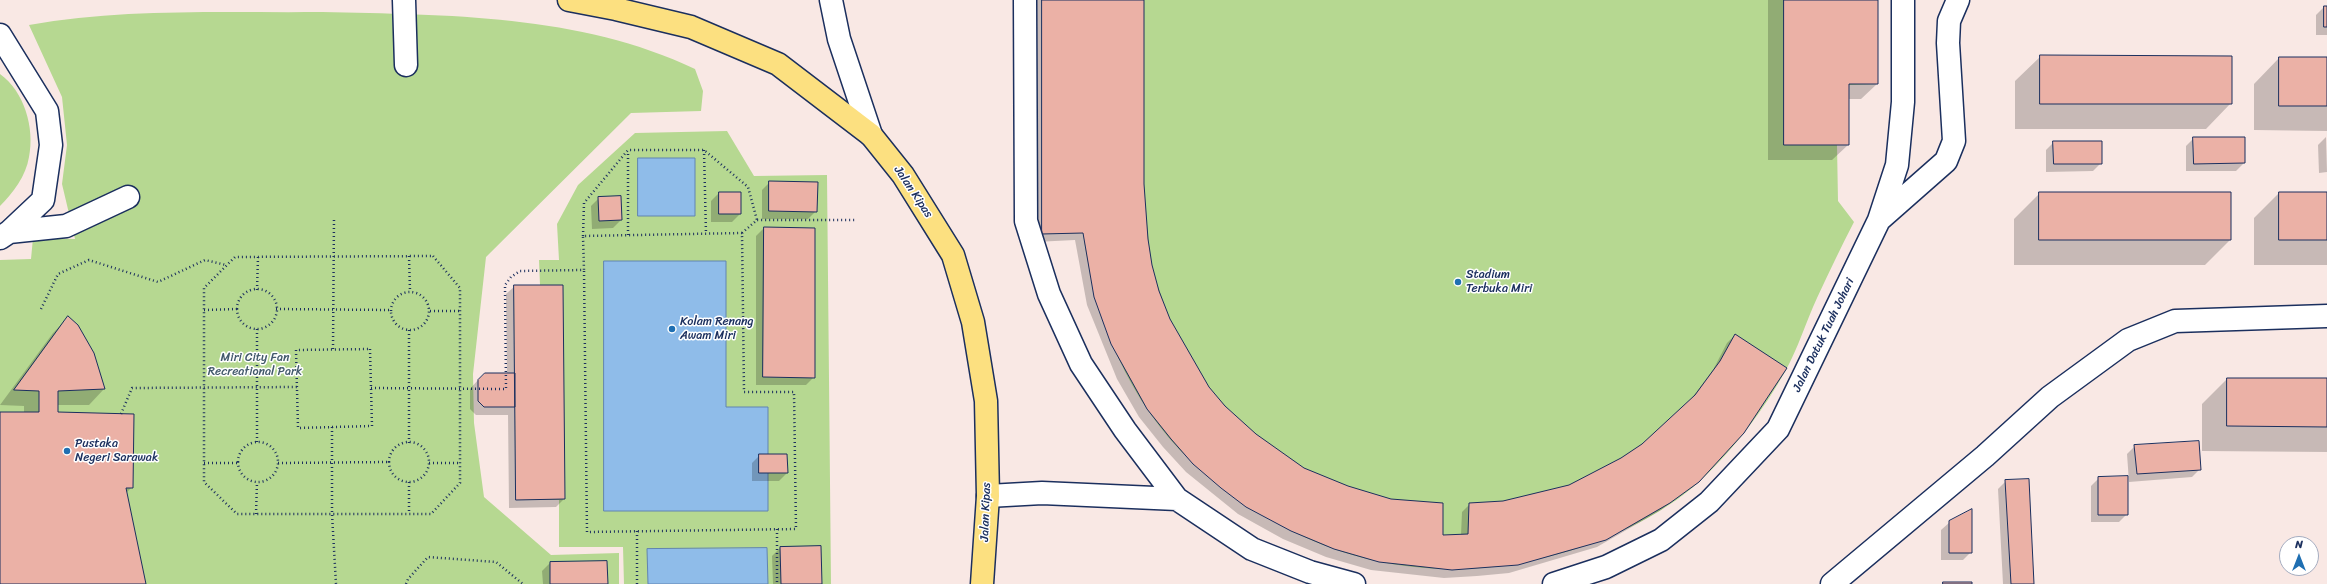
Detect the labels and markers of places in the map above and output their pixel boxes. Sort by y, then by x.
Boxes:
place label: Stadium Terbuka Miri [1466,268,1532,296]
marker: Stadium Terbuka Miri [1453,277,1463,287]
place label: Kolam Renang Awam Miri [680,315,754,343]
marker: Kolam Renang Awam Miri [667,324,677,334]
place label: Pustaka Negeri Sarawak [75,437,158,465]
marker: Pustaka Negeri Sarawak [62,446,72,456]

